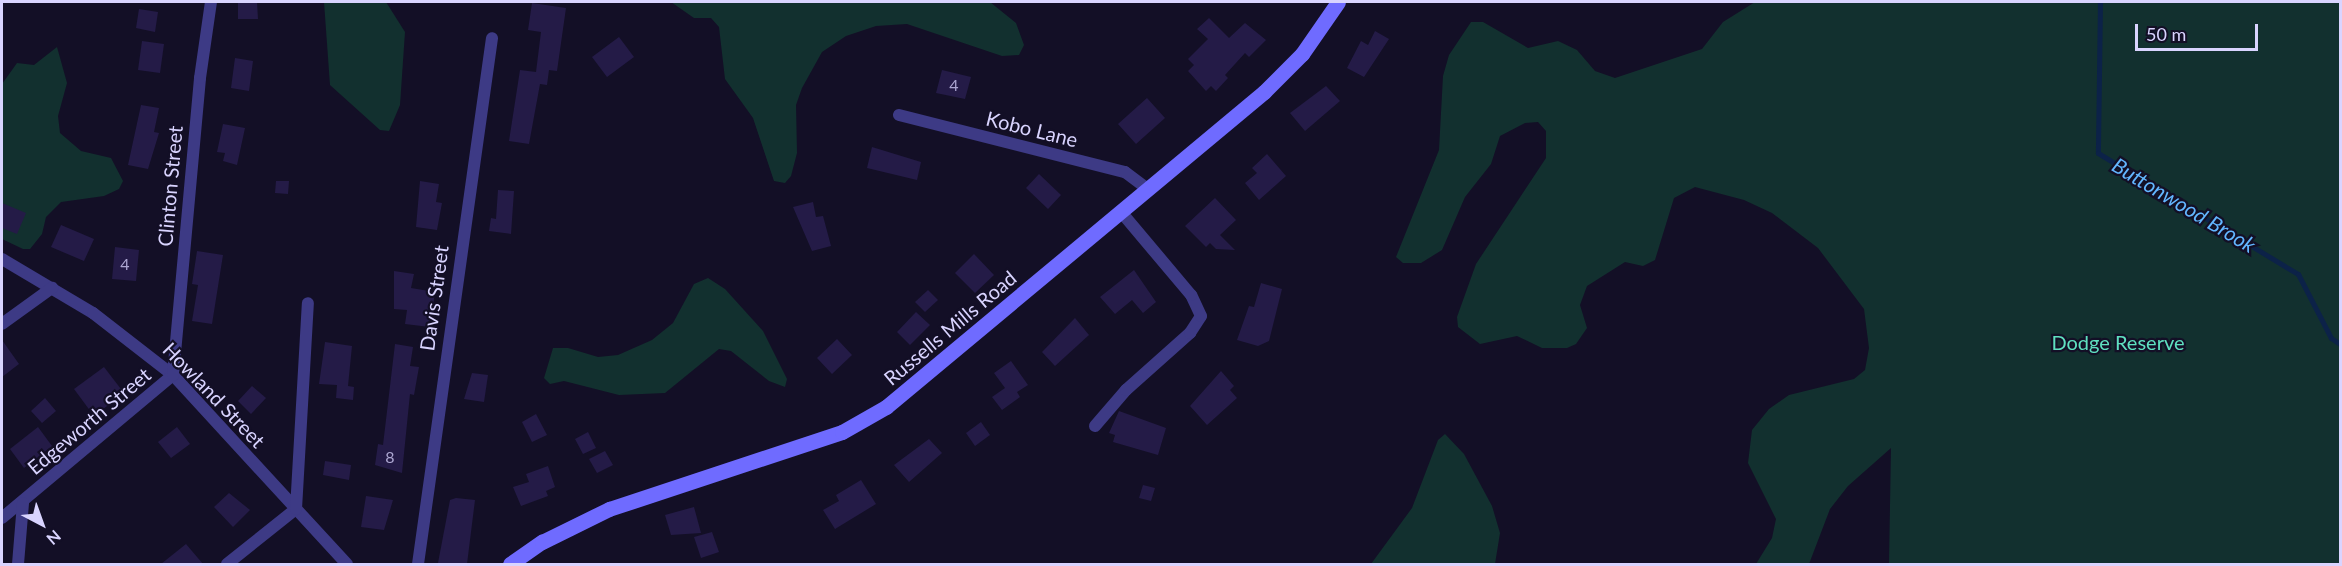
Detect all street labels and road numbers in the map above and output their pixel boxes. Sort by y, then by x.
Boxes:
street label: Kobo Lane [984,106,1080,152]
street label: Clinton Street [153,125,187,247]
street label: Davis Street [415,244,453,352]
street label: Russells Mills Road [879,266,1021,390]
street label: Howland Street [158,338,270,452]
street label: Edgeworth Street [23,363,155,479]

